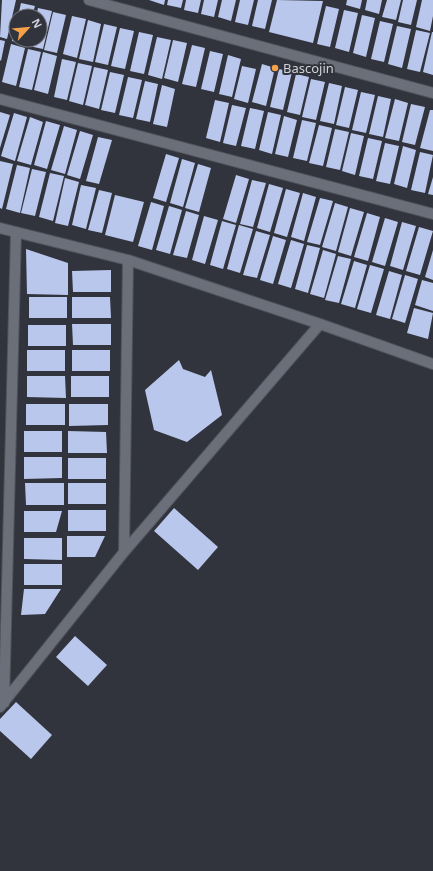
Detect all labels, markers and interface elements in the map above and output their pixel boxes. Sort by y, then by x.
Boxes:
north arrow [8,8,48,48]
text: N [29,16,46,31]
place label: Bascojin [283,59,334,77]
marker: Bascojin [270,63,280,73]

